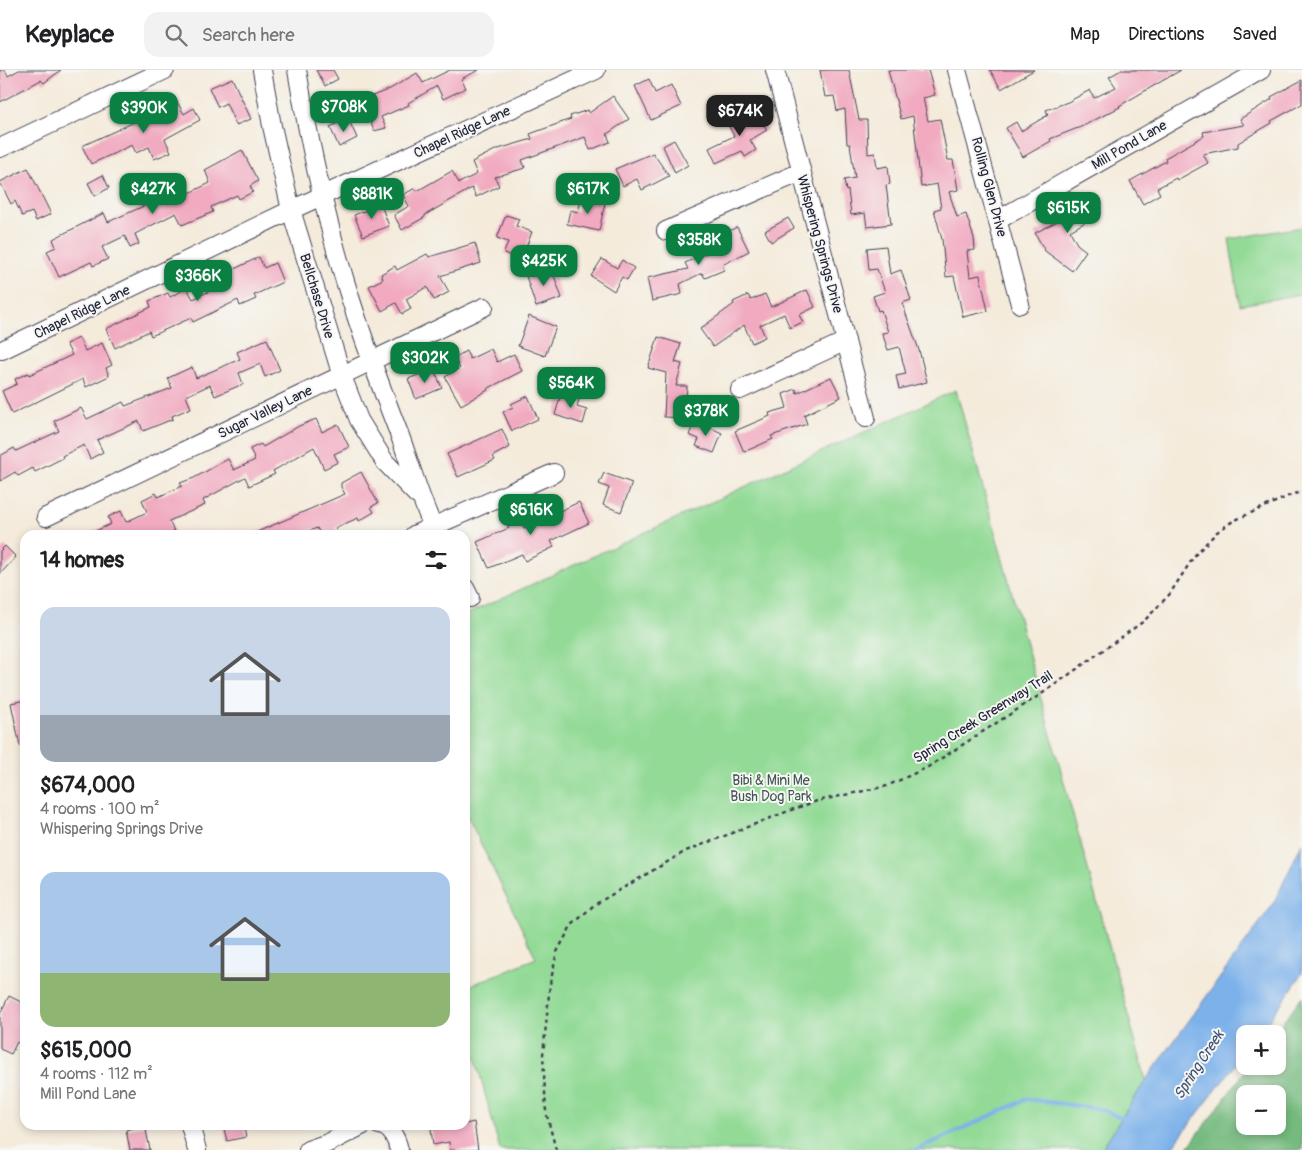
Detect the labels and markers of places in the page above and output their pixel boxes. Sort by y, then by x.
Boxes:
pin: $708K [309,90,379,133]
pin: $390K [109,92,179,134]
pin: $674K [705,94,775,137]
pin: $427K [118,172,188,215]
pin: $617K [553,172,623,215]
pin: $881K [337,178,407,220]
pin: $615K [1033,191,1103,234]
pin: $358K [664,224,734,266]
pin: $425K [509,244,579,287]
pin: $366K [163,260,233,302]
pin: $302K [390,342,460,384]
pin: $564K [536,366,606,409]
pin: $378K [671,394,741,437]
pin: $616K [496,494,566,536]

